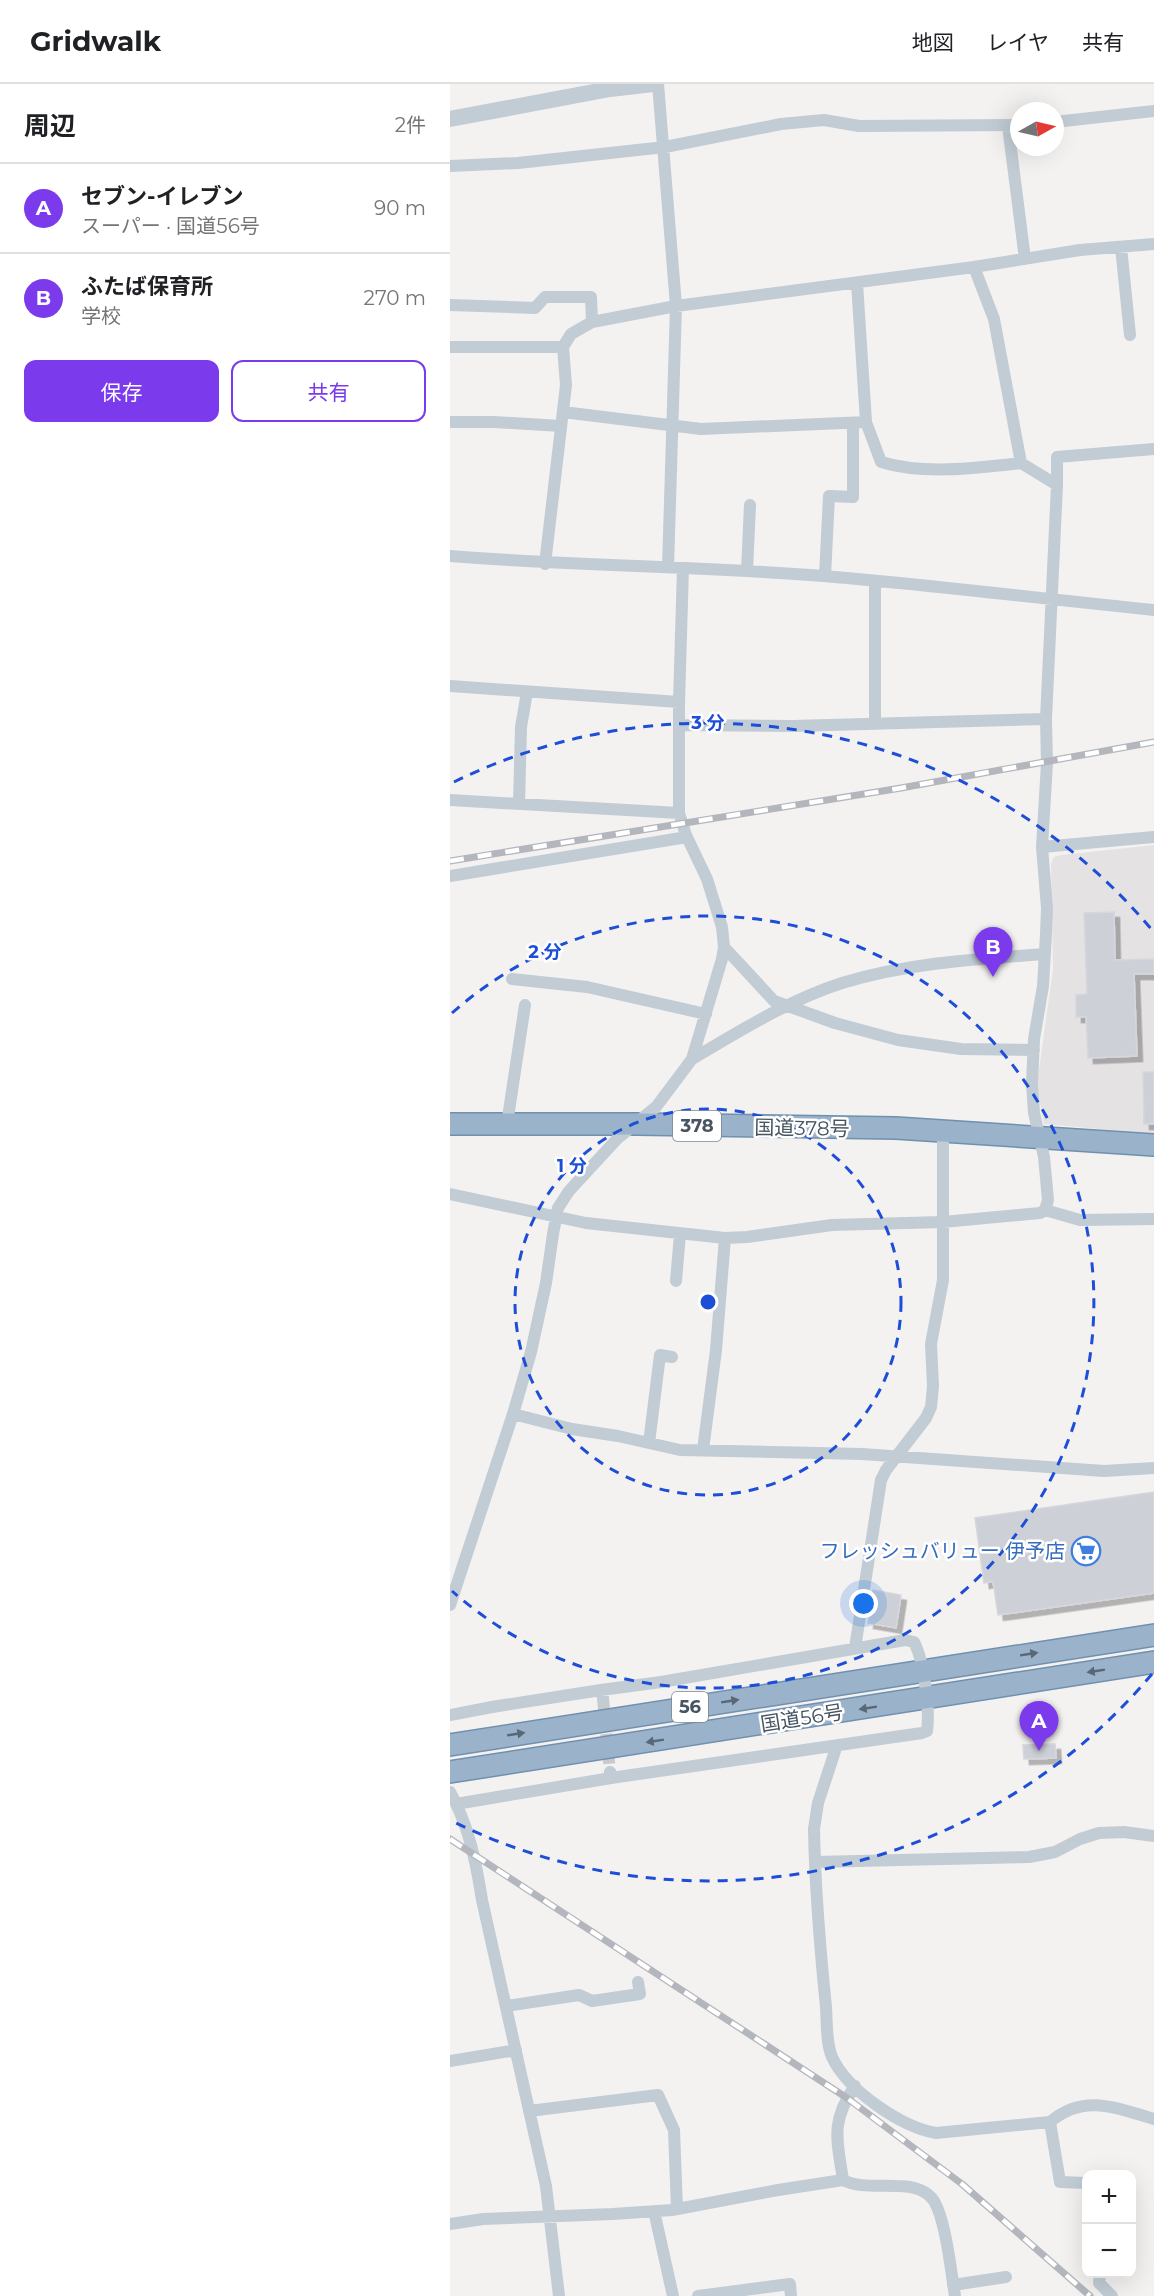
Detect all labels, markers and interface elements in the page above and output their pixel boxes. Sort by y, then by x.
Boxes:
text: Gridwalk [30,24,161,58]
text: 地図 [912,30,954,55]
text: レイヤ [987,30,1049,55]
text: 共有 [1082,30,1124,55]
north arrow [1010,102,1064,156]
text: 周辺 [24,110,76,142]
text: 2件 [395,113,426,137]
text: セブン-イレブン [81,183,244,210]
text: A [36,196,51,220]
text: 90 m [374,196,426,220]
text: スーパー · 国道56号 [81,214,260,238]
text: ふたば保育所 [81,273,213,300]
text: B [36,286,51,310]
text: 270 m [364,286,426,310]
text: 学校 [81,304,121,328]
button: 保存 [24,360,219,422]
button: 共有 [231,360,426,422]
text: 3 分 [690,712,725,734]
pin: B [974,928,1012,977]
text: 2 分 [528,941,562,963]
road number: 378 [673,1111,721,1141]
street label: 国道378号 [754,1115,850,1141]
text: 1 分 [557,1155,587,1177]
centre of rings [698,1292,718,1312]
supermarket icon: フレッシュバリュー 伊予店 [1070,1535,1102,1567]
place label: フレッシュバリュー 伊予店 [820,1539,1065,1563]
your location [849,1589,878,1618]
one-way arrow [1020,1649,1039,1658]
one-way arrow [1087,1667,1106,1676]
road number: 56 [672,1692,708,1722]
one-way arrow [720,1696,739,1705]
street label: 国道56号 [759,1700,845,1736]
pin: A [1020,1702,1058,1751]
one-way arrow [858,1703,877,1712]
one-way arrow [507,1730,526,1739]
one-way arrow [645,1736,664,1745]
map controls [1082,2170,1136,2278]
button: + [1082,2170,1136,2224]
button: − [1082,2224,1136,2278]

